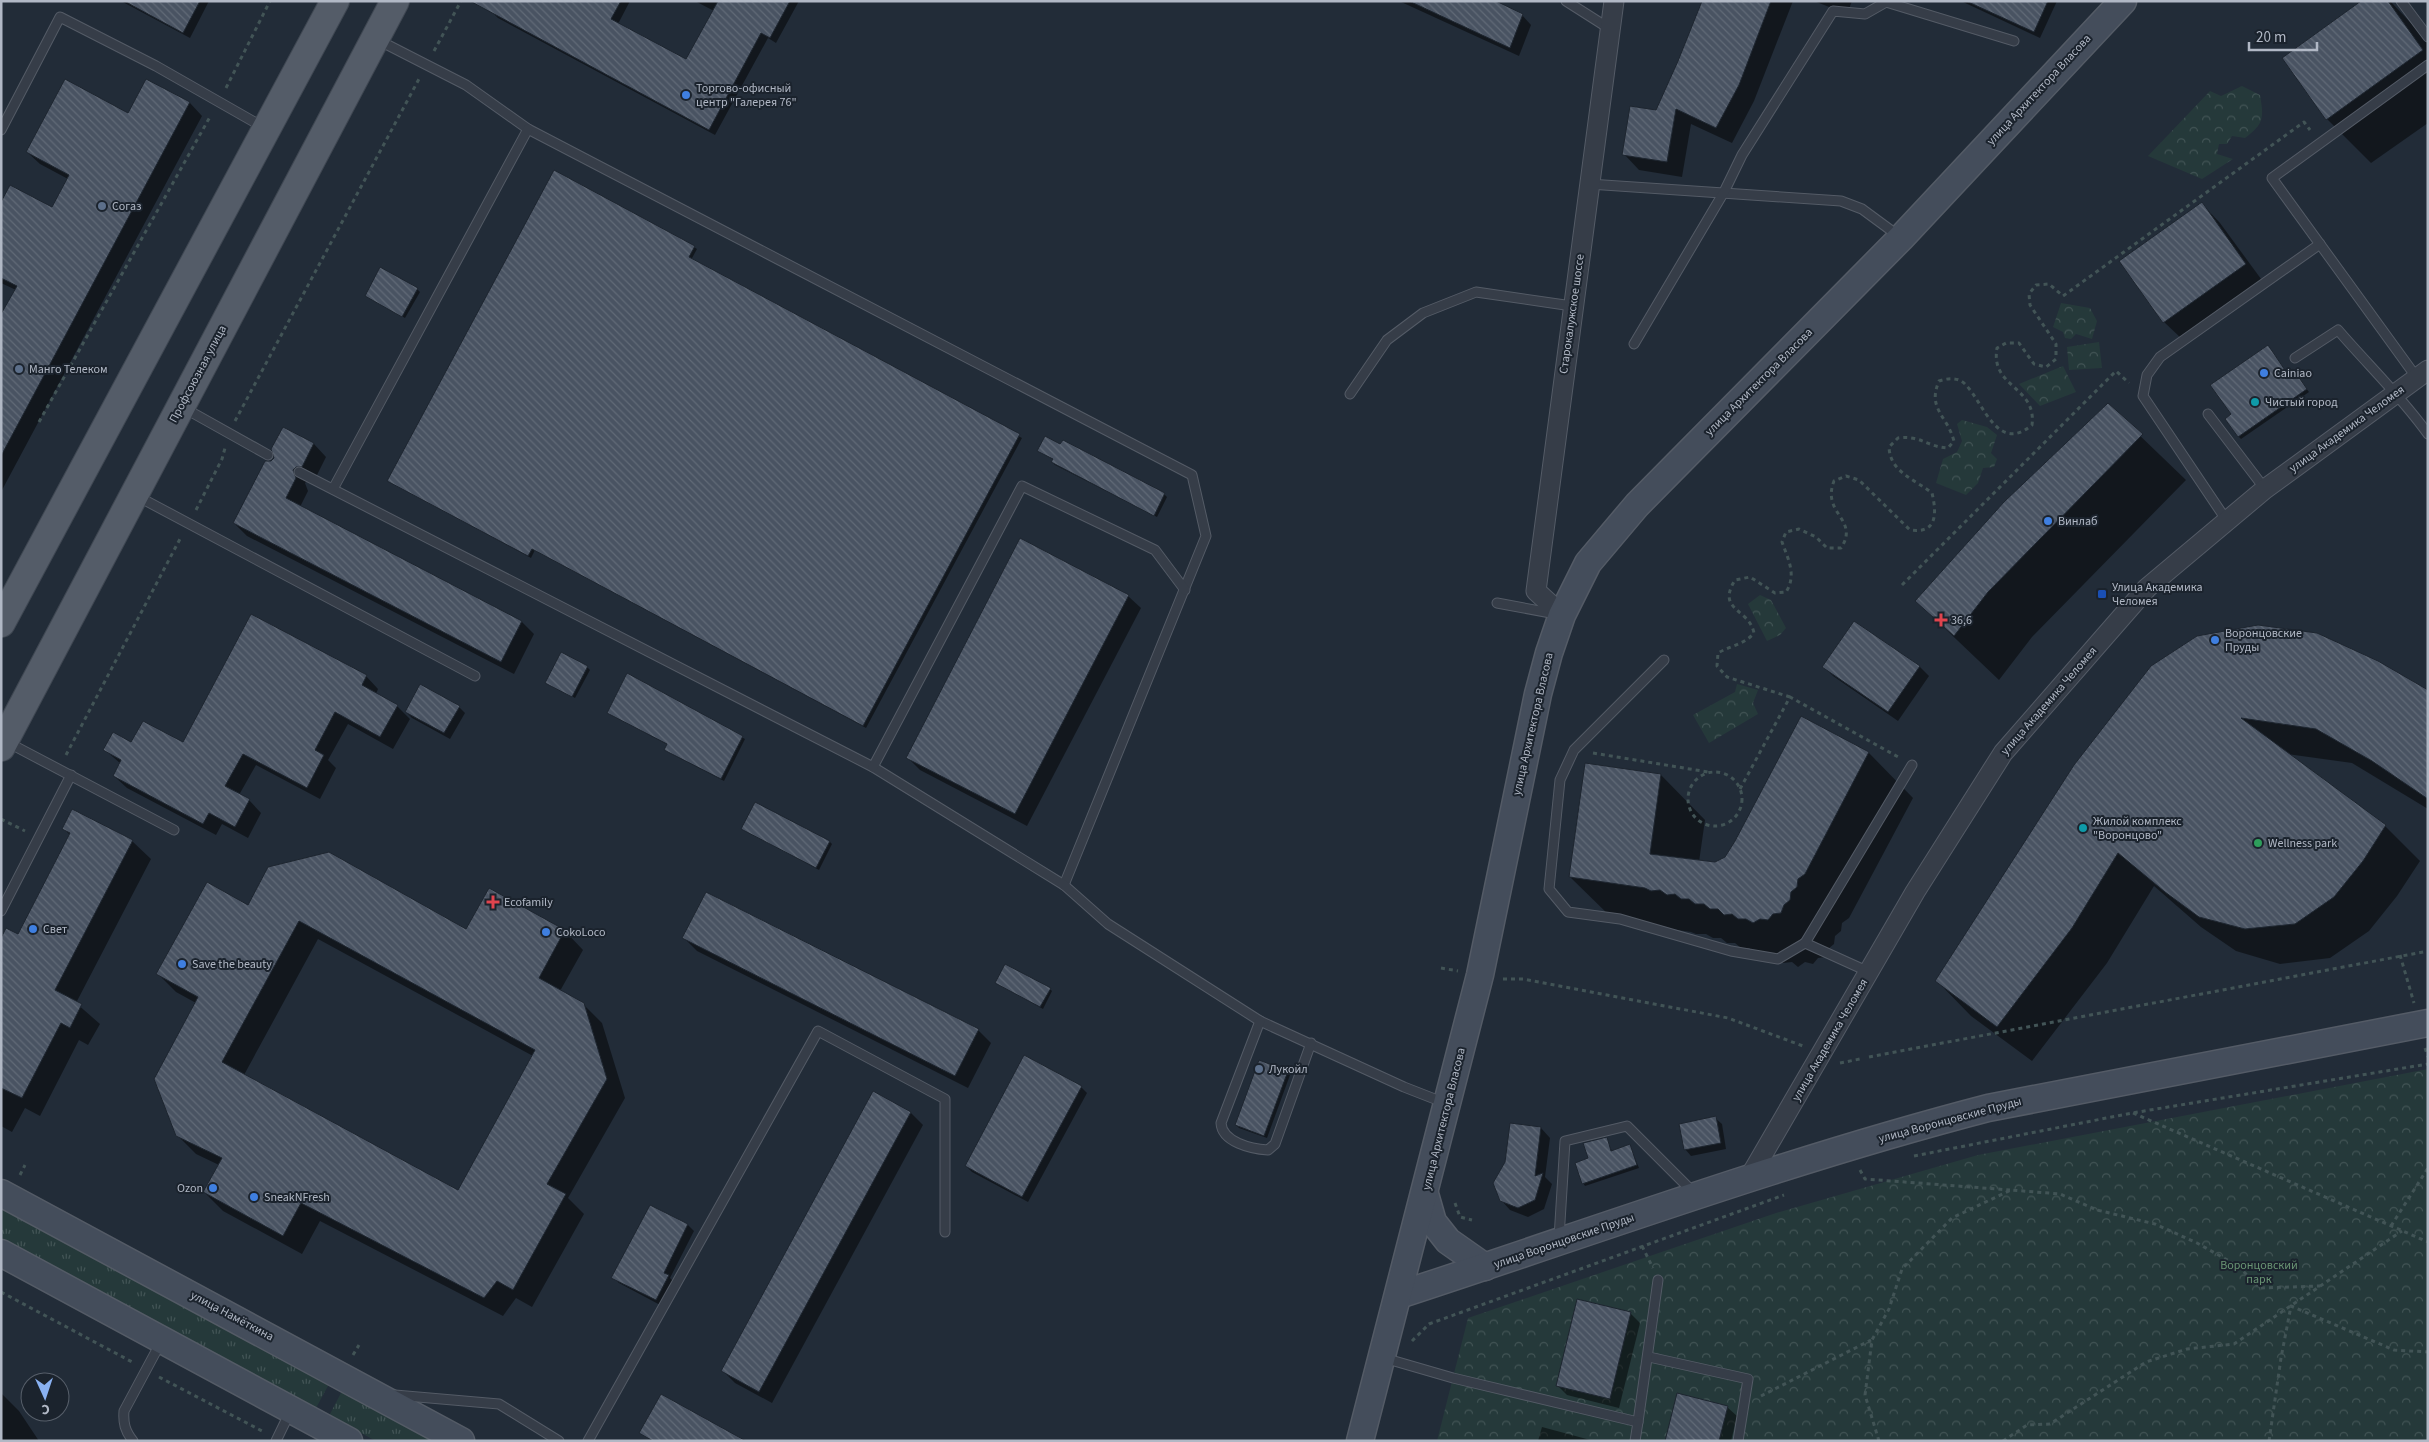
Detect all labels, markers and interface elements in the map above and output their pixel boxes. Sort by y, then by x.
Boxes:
scale bar [2249,20,2316,52]
text: 20 m [2256,27,2286,48]
street label: улица Архитектора Власова [1983,31,2095,149]
place label: Торгово-офисный центр "Галерея 76" [696,80,797,111]
marker: Торгово-офисный центр "Галерея 76" [680,89,692,101]
place label: Согаз [112,198,141,215]
marker: Согаз [96,200,108,212]
street label: Старокалужское шоссе [1555,253,1589,375]
street label: Профсоюзная улица [165,322,231,426]
street label: улица Архитектора Власова [1701,324,1817,440]
place label: Манго Телеком [29,361,108,378]
marker: Манго Телеком [13,363,25,375]
place label: Cainiao [2274,365,2312,382]
marker: Cainiao [2258,367,2270,379]
street label: улица Академика Челомея [2286,381,2408,477]
place label: Чистый город [2265,394,2338,411]
marker: Чистый город [2249,396,2261,408]
place label: Винлаб [2058,513,2098,530]
marker: Винлаб [2042,515,2054,527]
place label: Улица Академика Челомея [2112,579,2203,610]
marker: Улица Академика Челомея [2096,588,2108,600]
place label: 36,6 [1951,612,1972,629]
marker: 36,6 [1935,614,1947,626]
place label: Воронцовские Пруды [2225,625,2302,656]
marker: Воронцовские Пруды [2209,634,2221,646]
street label: улица Академика Челомея [1997,643,2101,759]
street label: улица Архитектора Власова [1508,651,1558,797]
place label: Жилой комплекс "Воронцово" [2093,813,2182,844]
marker: Жилой комплекс "Воронцово" [2077,822,2089,834]
place label: Wellness park [2268,835,2337,852]
marker: Wellness park [2252,837,2264,849]
place label: Ecofamily [504,894,553,911]
marker: Ecofamily [486,895,500,909]
place label: Свет [43,921,68,938]
marker: Свет [27,923,39,935]
place label: CokoLoco [556,924,606,941]
marker: CokoLoco [540,926,552,938]
place label: Save the beauty [192,956,272,973]
marker: Save the beauty [176,958,188,970]
street label: улица Академика Челомея [1788,976,1872,1104]
street label: улица Архитектора Власова [1418,1046,1470,1192]
place label: Лукойл [1269,1061,1308,1078]
marker: Лукойл [1253,1063,1265,1075]
street label: улица Воронцовские Пруды [1877,1093,2023,1147]
place label: Ozon [177,1180,203,1197]
marker: Ozon [207,1182,219,1194]
place label: SneakNFresh [264,1189,330,1206]
marker: SneakNFresh [248,1191,260,1203]
street label: улица Воронцовские Пруды [1491,1209,1637,1273]
park label: Воронцовский парк [2220,1257,2298,1288]
street label: улица Намёткина [187,1287,277,1345]
north arrow [20,1372,70,1422]
text: С [41,1399,50,1419]

